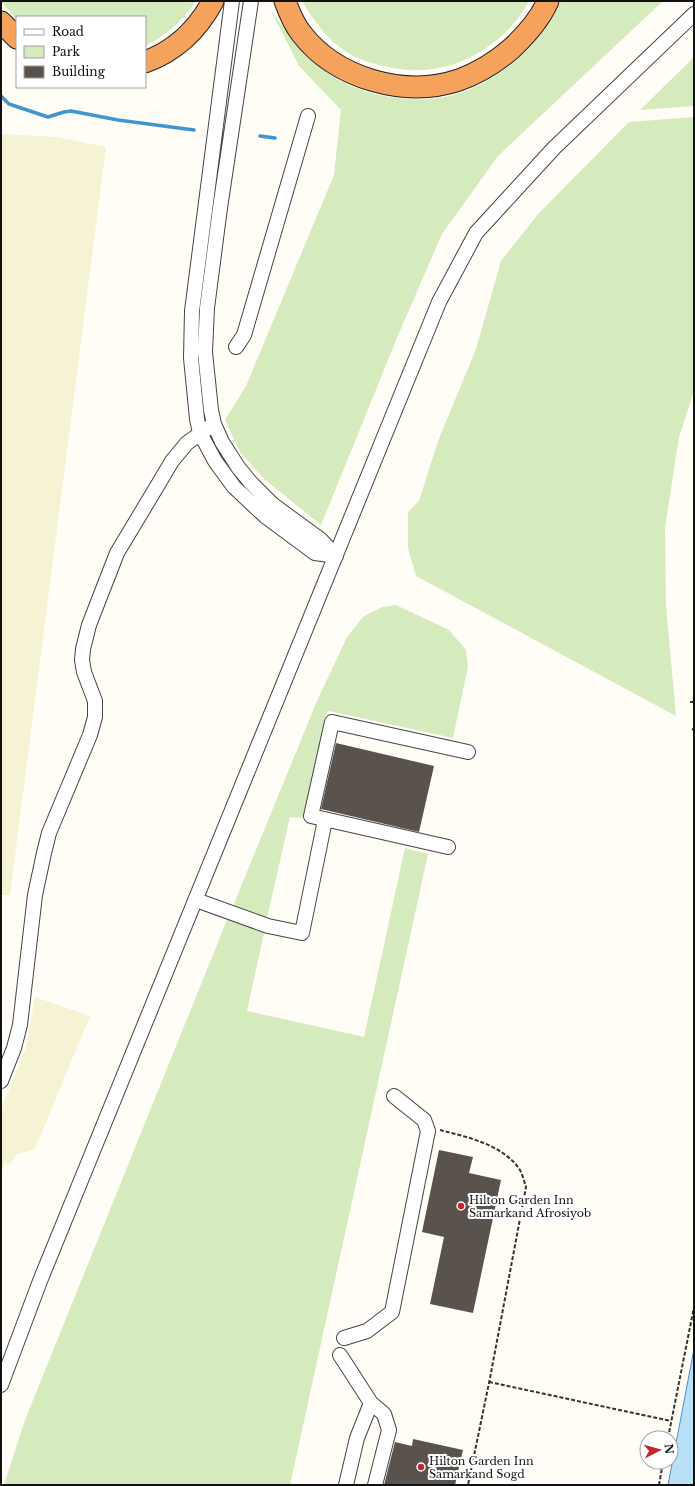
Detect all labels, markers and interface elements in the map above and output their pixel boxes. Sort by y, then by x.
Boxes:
legend [16,16,146,88]
text: Road [52,24,84,39]
text: Park [52,44,80,59]
text: Building [52,64,106,79]
place label: Hilton Garden Inn Samarkand Afrosiyob [469,1193,591,1220]
marker: Hilton Garden Inn Samarkand Afrosiyob [456,1201,466,1211]
north arrow [639,1430,679,1470]
text: N [661,1443,677,1455]
place label: Hilton Garden Inn Samarkand Sogd [429,1454,534,1481]
marker: Hilton Garden Inn Samarkand Sogd [416,1462,426,1472]

